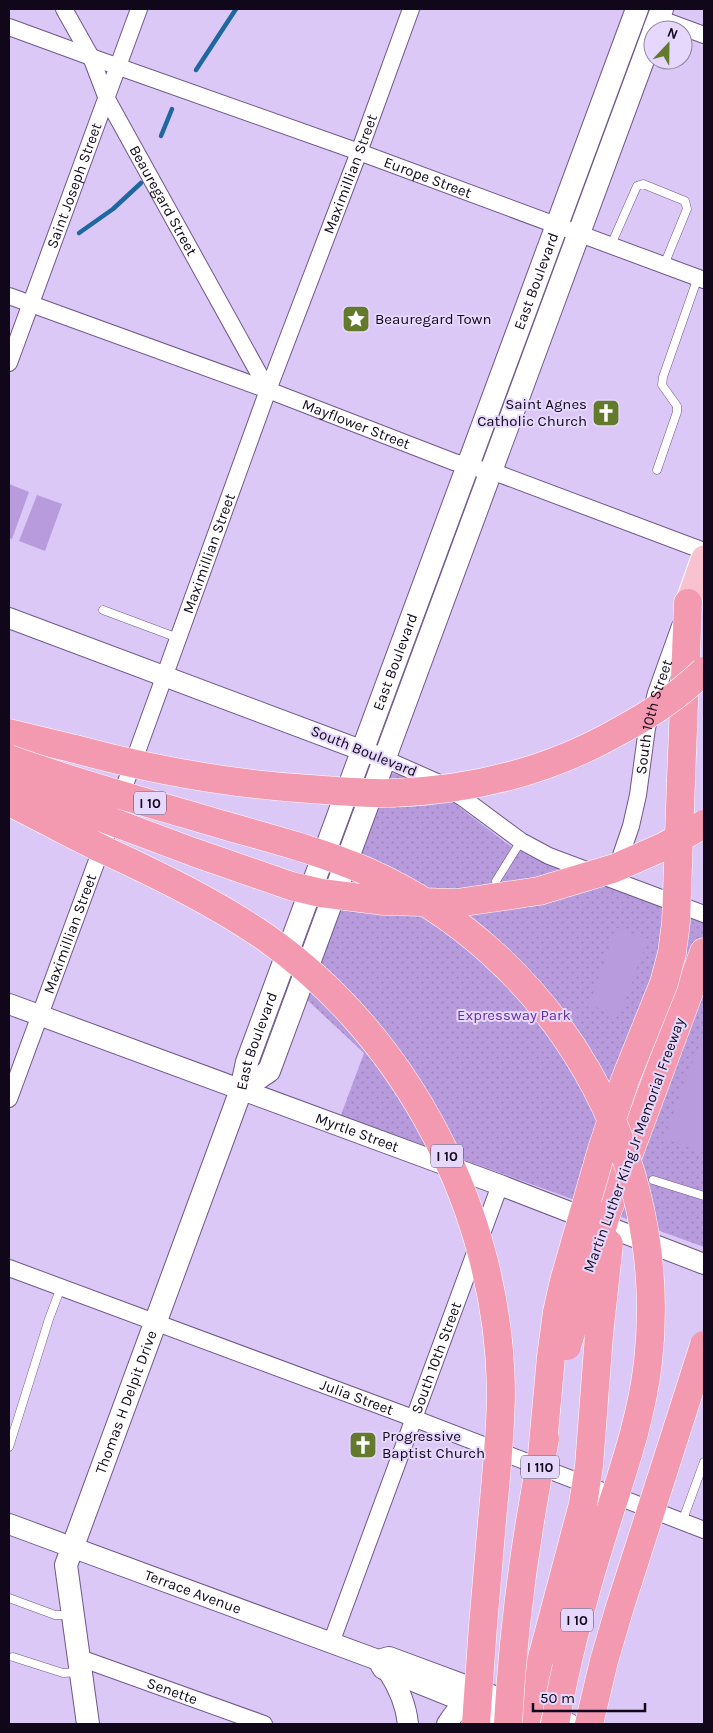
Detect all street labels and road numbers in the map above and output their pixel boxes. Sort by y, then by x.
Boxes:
street label: Maximillian Street [320,111,381,236]
street label: Saint Joseph Street [43,120,106,251]
street label: Beauregard Street [125,142,201,259]
street label: Europe Street [381,153,475,202]
street label: East Boulevard [510,230,562,332]
street label: Mayflower Street [300,395,413,453]
street label: Maximillian Street [179,490,239,616]
street label: East Boulevard [369,611,421,713]
street label: South 10th Street [632,657,676,776]
street label: South Boulevard [308,721,420,781]
road number: I 10 [134,791,166,814]
street label: Maximillian Street [40,871,100,996]
street label: East Boulevard [232,990,281,1092]
street label: Martin Luther King Jr Memorial Freeway [579,1015,689,1275]
street label: Myrtle Street [313,1109,402,1156]
road number: I 10 [431,1144,463,1168]
street label: South 10th Street [407,1299,465,1416]
street label: Thomas H Delpit Drive [91,1328,161,1476]
street label: Julia Street [318,1375,396,1419]
road number: I 110 [521,1455,559,1478]
street label: Terrace Avenue [142,1566,244,1618]
road number: I 10 [561,1608,593,1632]
street label: Senette [144,1674,200,1708]

